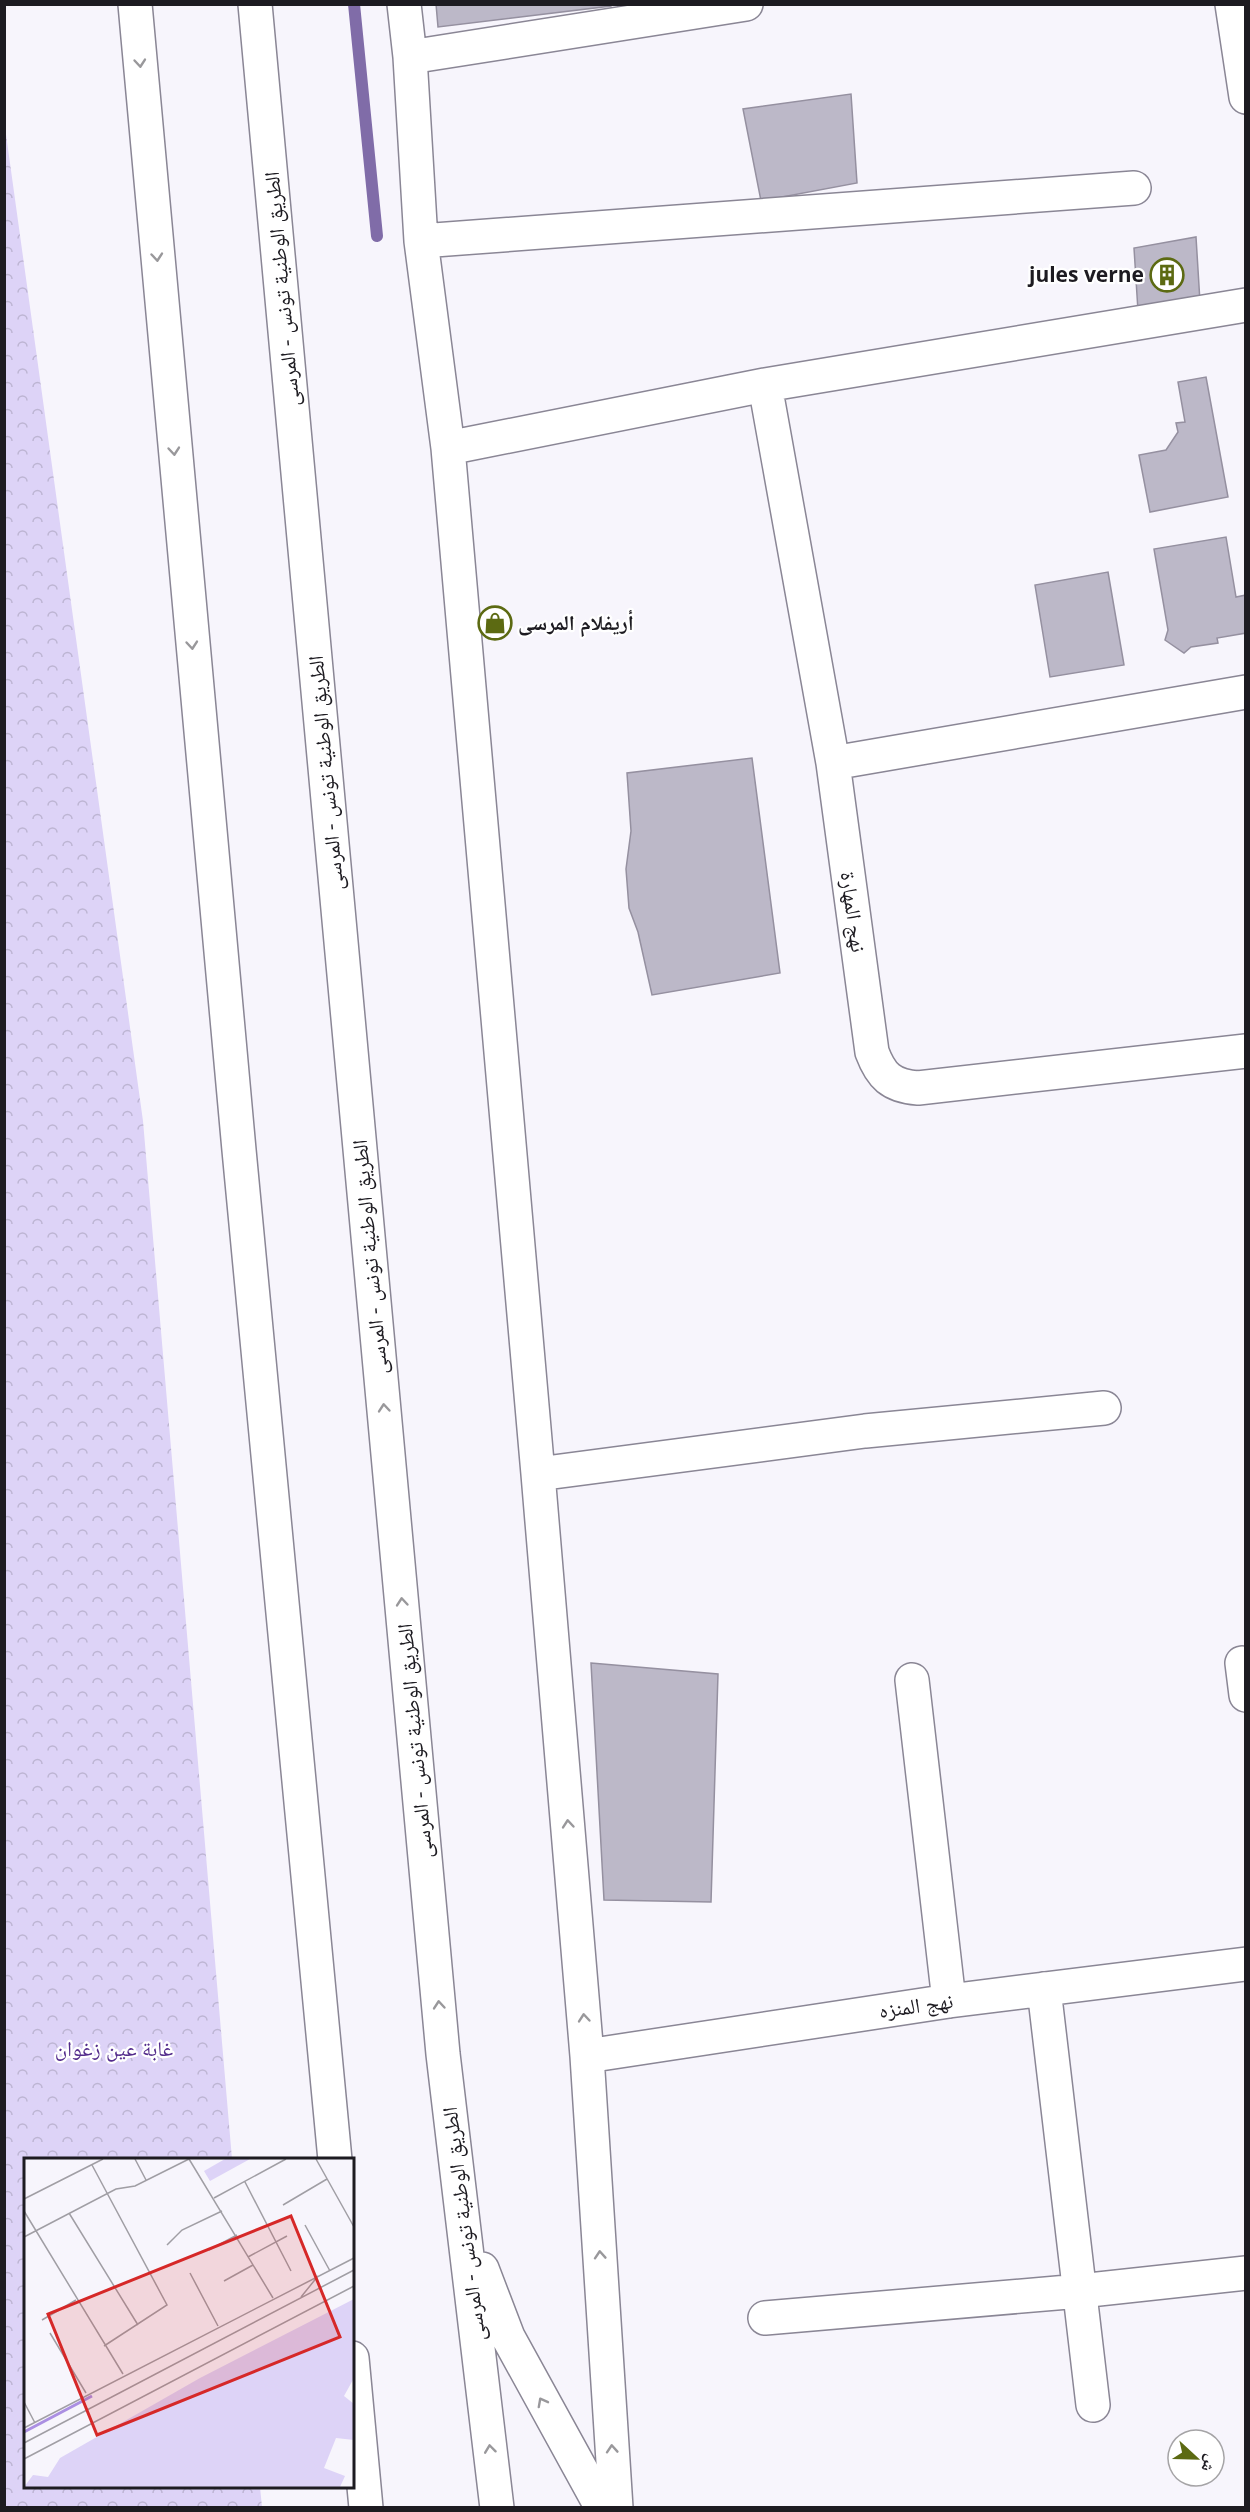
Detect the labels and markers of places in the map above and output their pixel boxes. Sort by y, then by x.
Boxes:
building icon: jules verne [1149,257,1185,293]
place label: jules verne [1027,260,1144,288]
shop icon: أريفلام المرسى [477,605,513,641]
place label: أريفلام المرسى [518,608,634,637]

